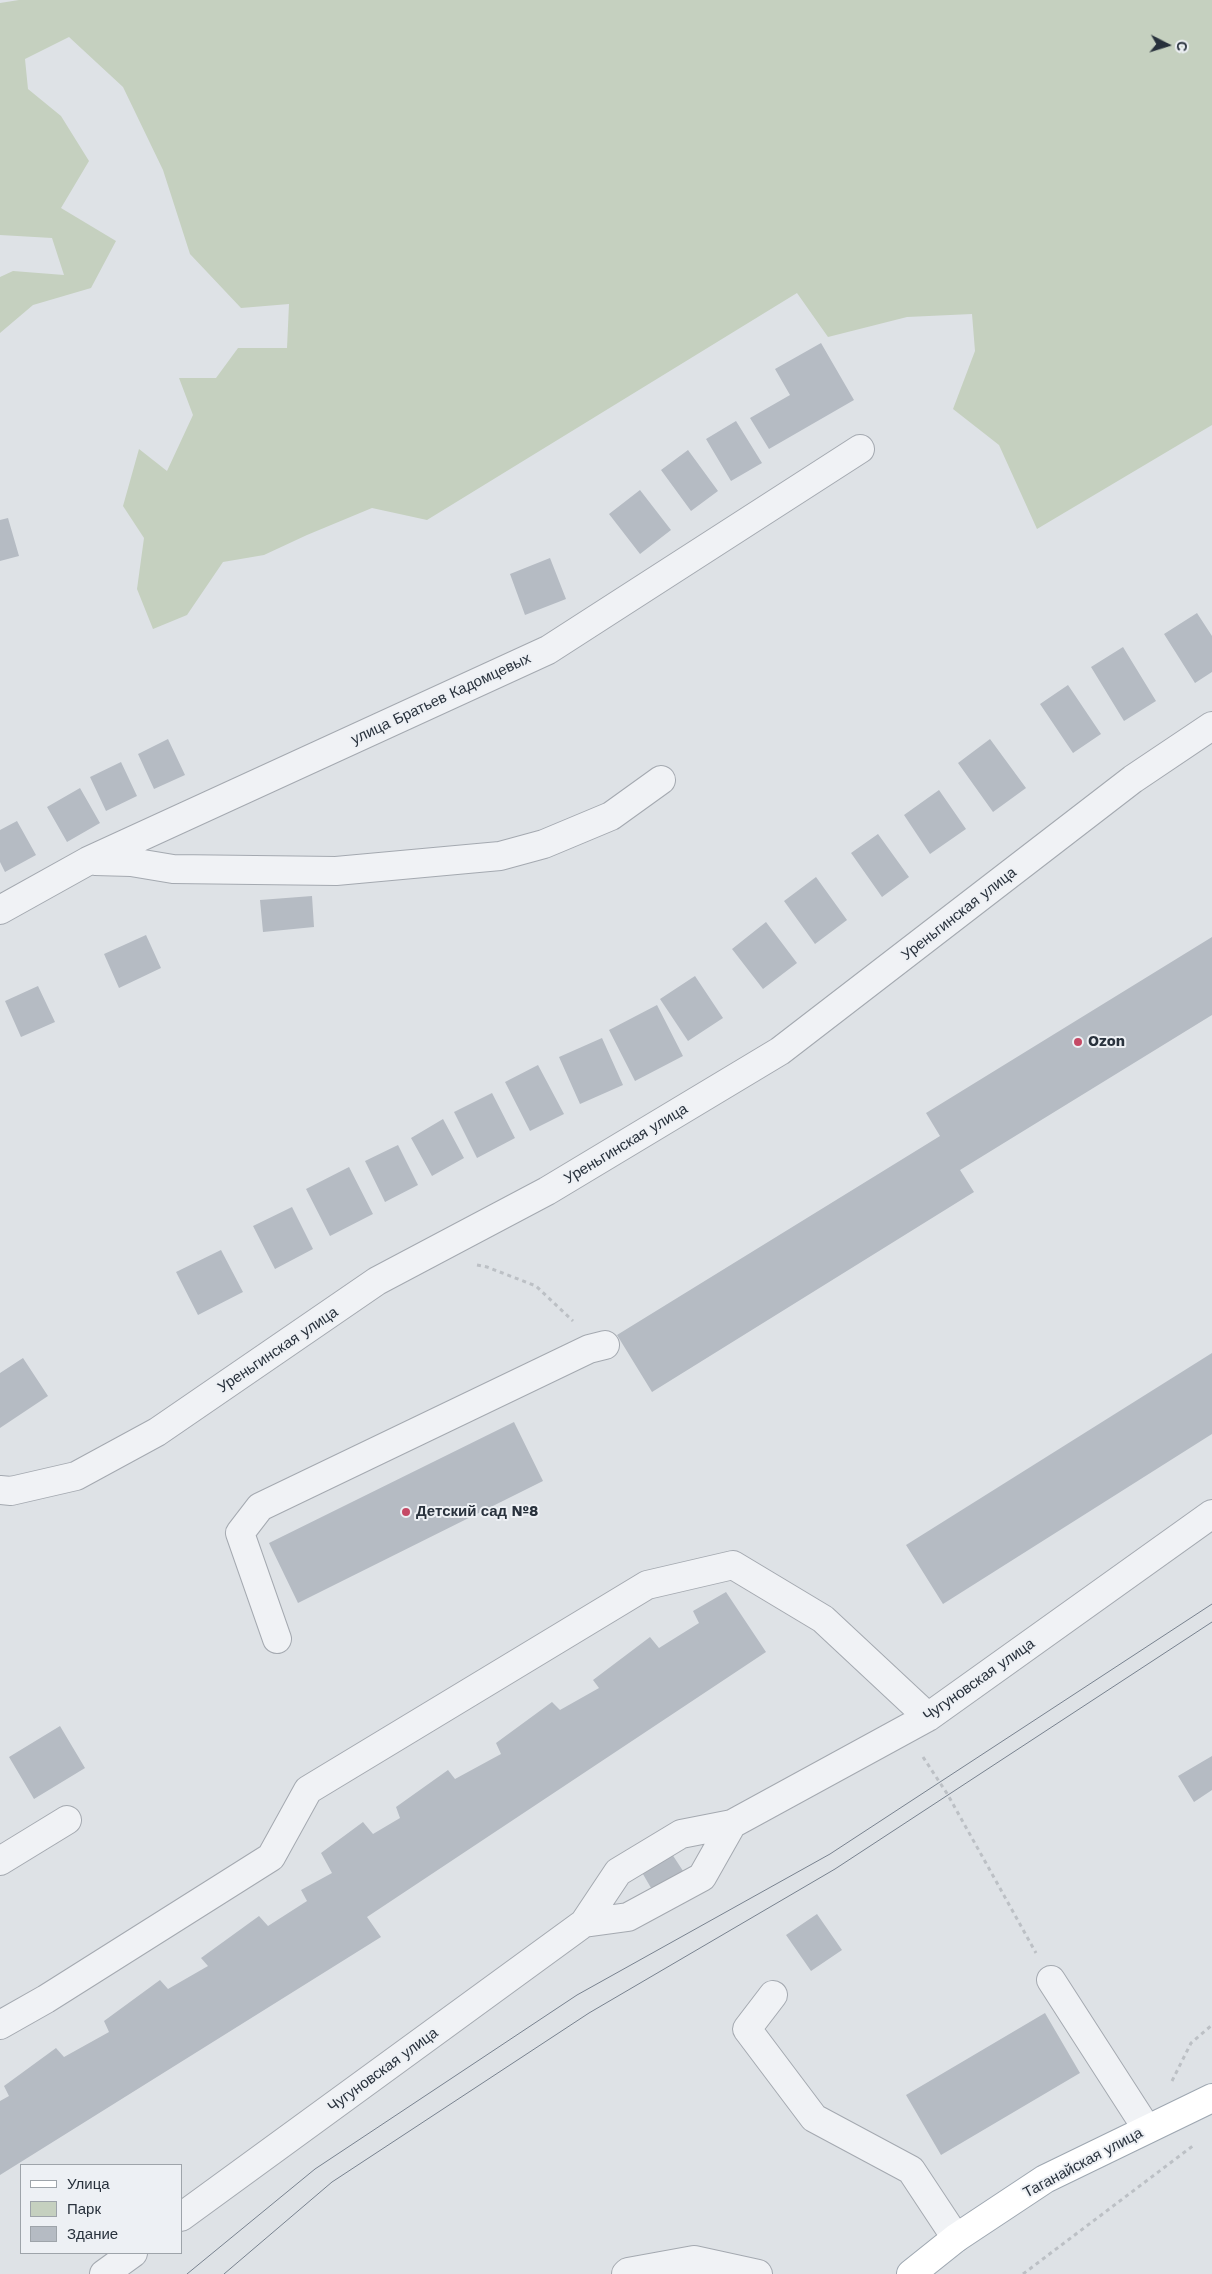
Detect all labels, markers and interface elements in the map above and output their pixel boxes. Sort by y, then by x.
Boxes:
north arrow [1142,20,1192,70]
text: С [1174,41,1190,52]
street label: улица Братьев Кадомцевых [348,649,534,749]
street label: Уреньгинская улица [898,864,1020,964]
place label: Ozon [1088,1033,1125,1051]
marker: Ozon [1072,1036,1084,1048]
street label: Уреньгинская улица [561,1100,691,1188]
street label: Уреньгинская улица [215,1303,341,1397]
place label: Детский сад №8 [416,1503,538,1521]
marker: Детский сад №8 [400,1506,412,1518]
street label: Чугуновская улица [920,1635,1038,1725]
street label: Чугуновская улица [324,2024,442,2116]
street label: Таганайская улица [1020,2124,1146,2202]
legend [20,2164,182,2254]
text: Улица [67,2175,110,2193]
text: Парк [67,2200,101,2218]
text: Здание [67,2225,118,2243]

